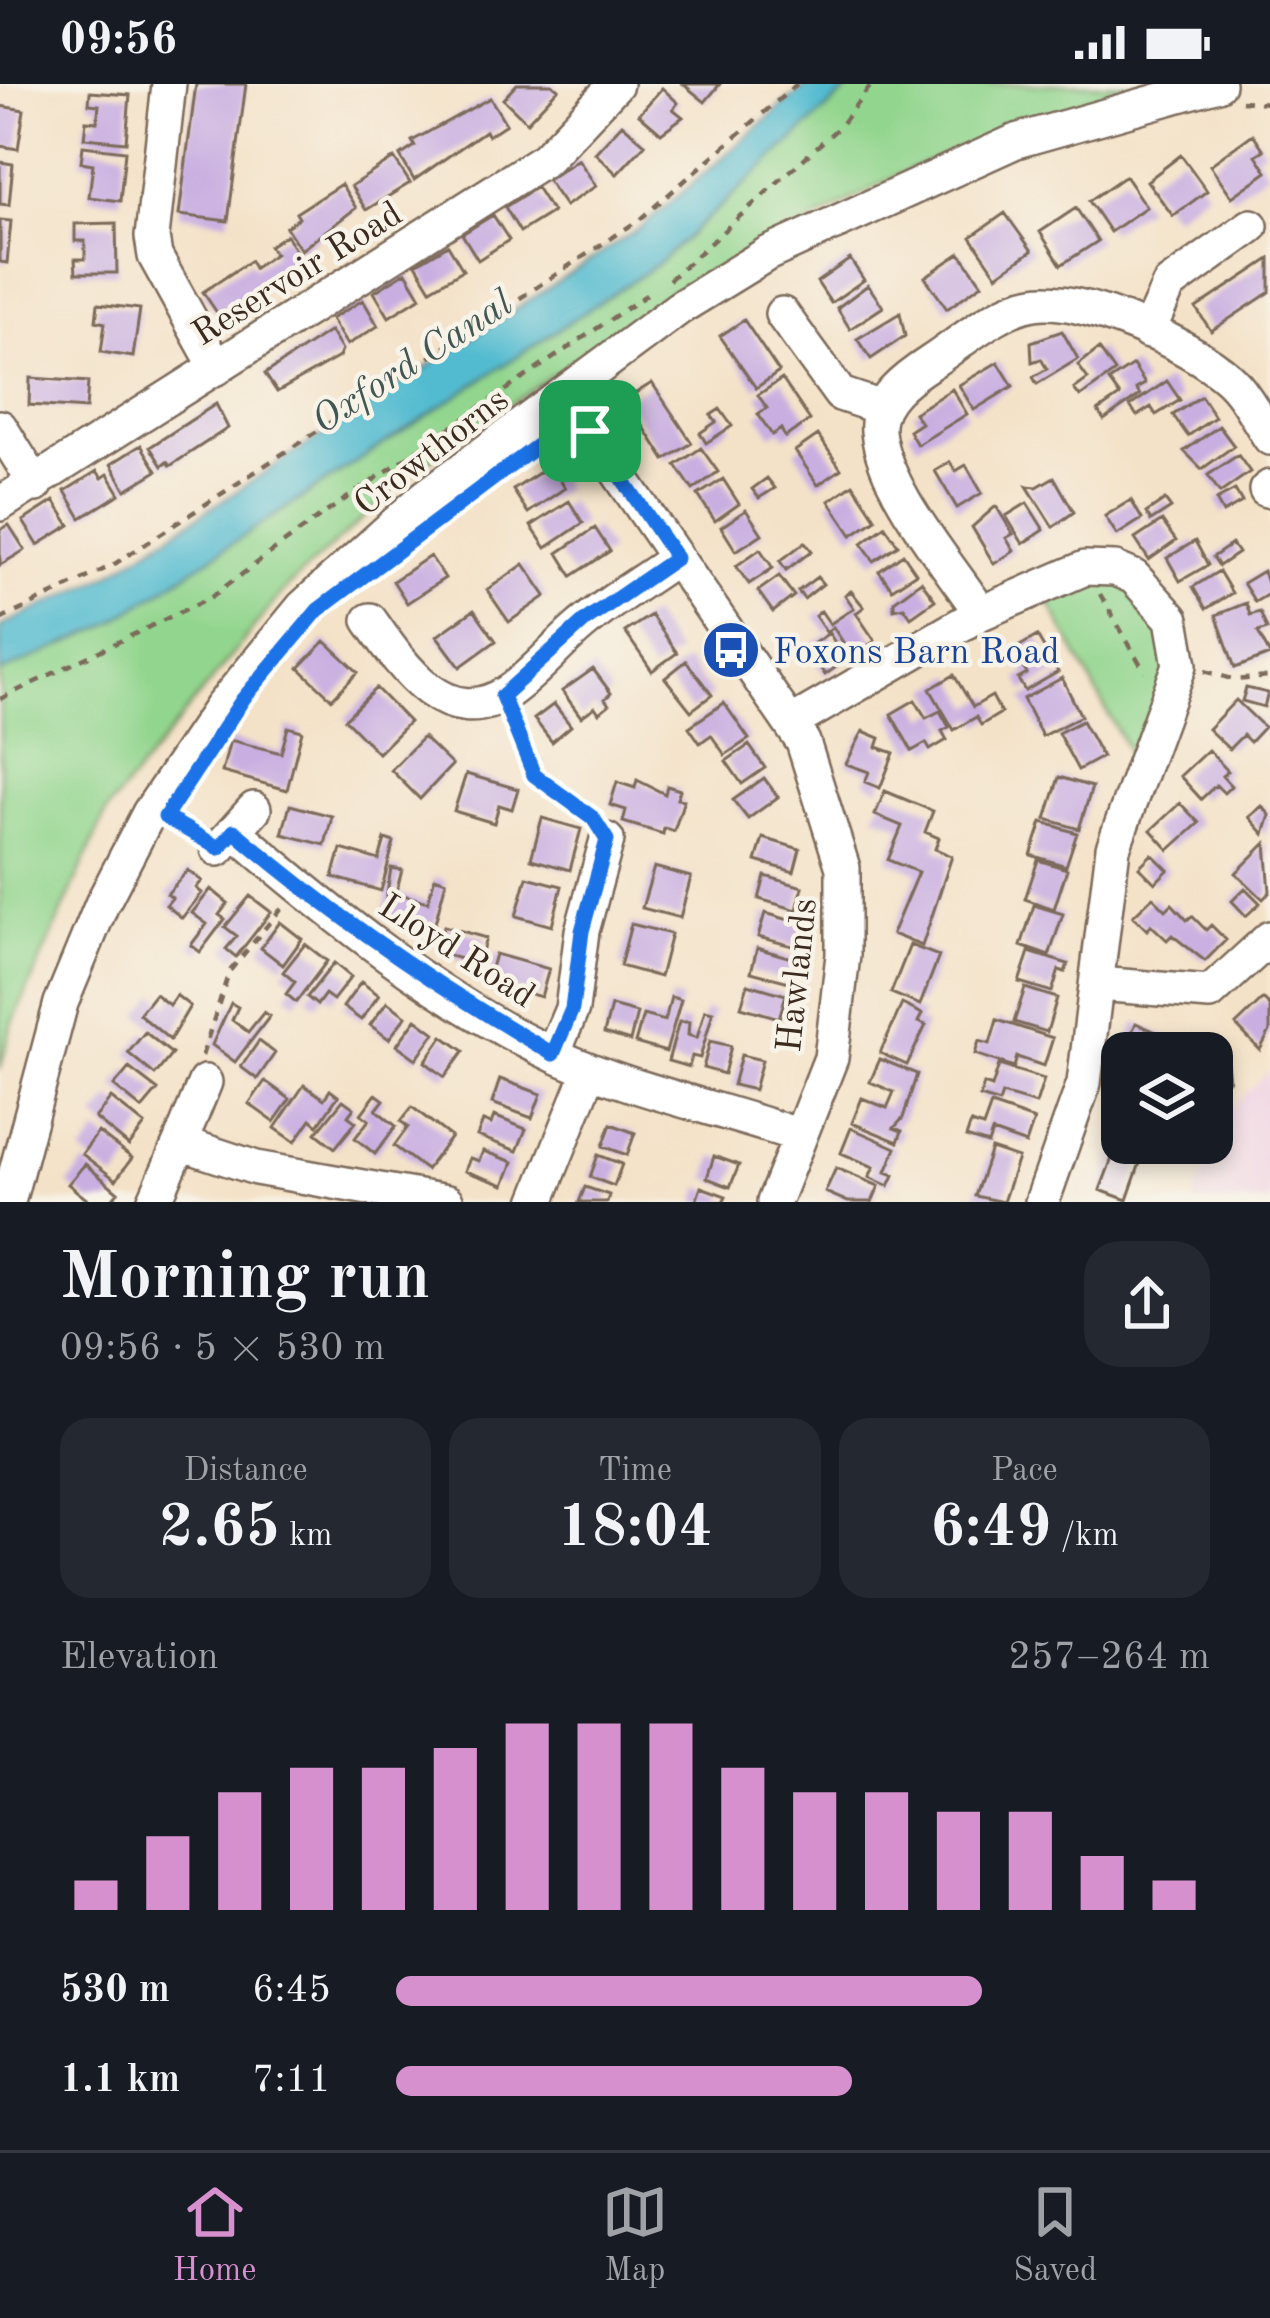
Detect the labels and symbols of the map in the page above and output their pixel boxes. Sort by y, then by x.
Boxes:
street label: Reservoir Road [187,197,409,354]
water label: Oxford Canal [306,284,521,442]
pin [539,380,641,482]
street label: Crowthorns [349,382,516,524]
bus stop icon: Foxons Barn Road [700,619,762,681]
place label: Foxons Barn Road [773,636,1060,672]
street label: Lloyd Road [371,889,540,1016]
street label: Hawlands [773,897,825,1054]

